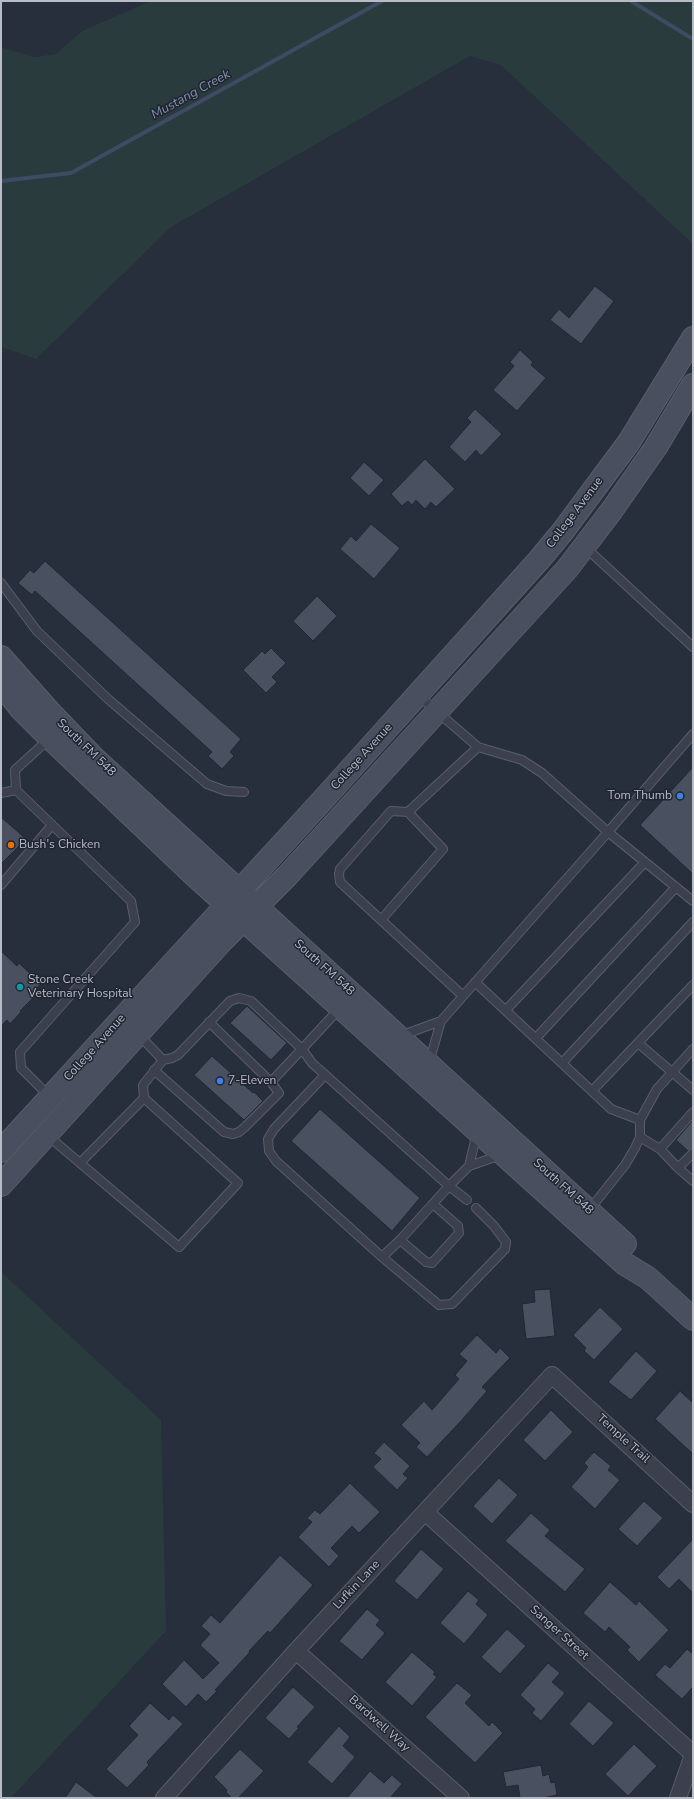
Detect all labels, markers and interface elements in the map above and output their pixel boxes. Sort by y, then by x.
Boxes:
water label: Mustang Creek [149,67,233,123]
street label: College Avenue [544,475,606,551]
street label: South FM 548 [54,716,118,780]
street label: College Avenue [328,721,396,793]
place label: Tom Thumb [608,789,672,803]
marker: Tom Thumb [675,791,685,801]
place label: Bush's Chicken [19,838,100,852]
marker: Bush's Chicken [6,840,16,850]
street label: South FM 548 [291,937,357,999]
place label: Stone Creek Veterinary Hospital [28,973,132,1001]
marker: Stone Creek Veterinary Hospital [15,982,25,992]
street label: College Avenue [61,1012,129,1084]
place label: 7-Eleven [228,1074,276,1088]
marker: 7-Eleven [215,1076,225,1086]
street label: South FM 548 [530,1156,596,1218]
street label: Temple Trail [594,1412,652,1466]
street label: Lufkin Lane [331,1557,383,1613]
street label: Sanger Street [527,1603,591,1663]
street label: Bardwell Way [345,1693,413,1755]

